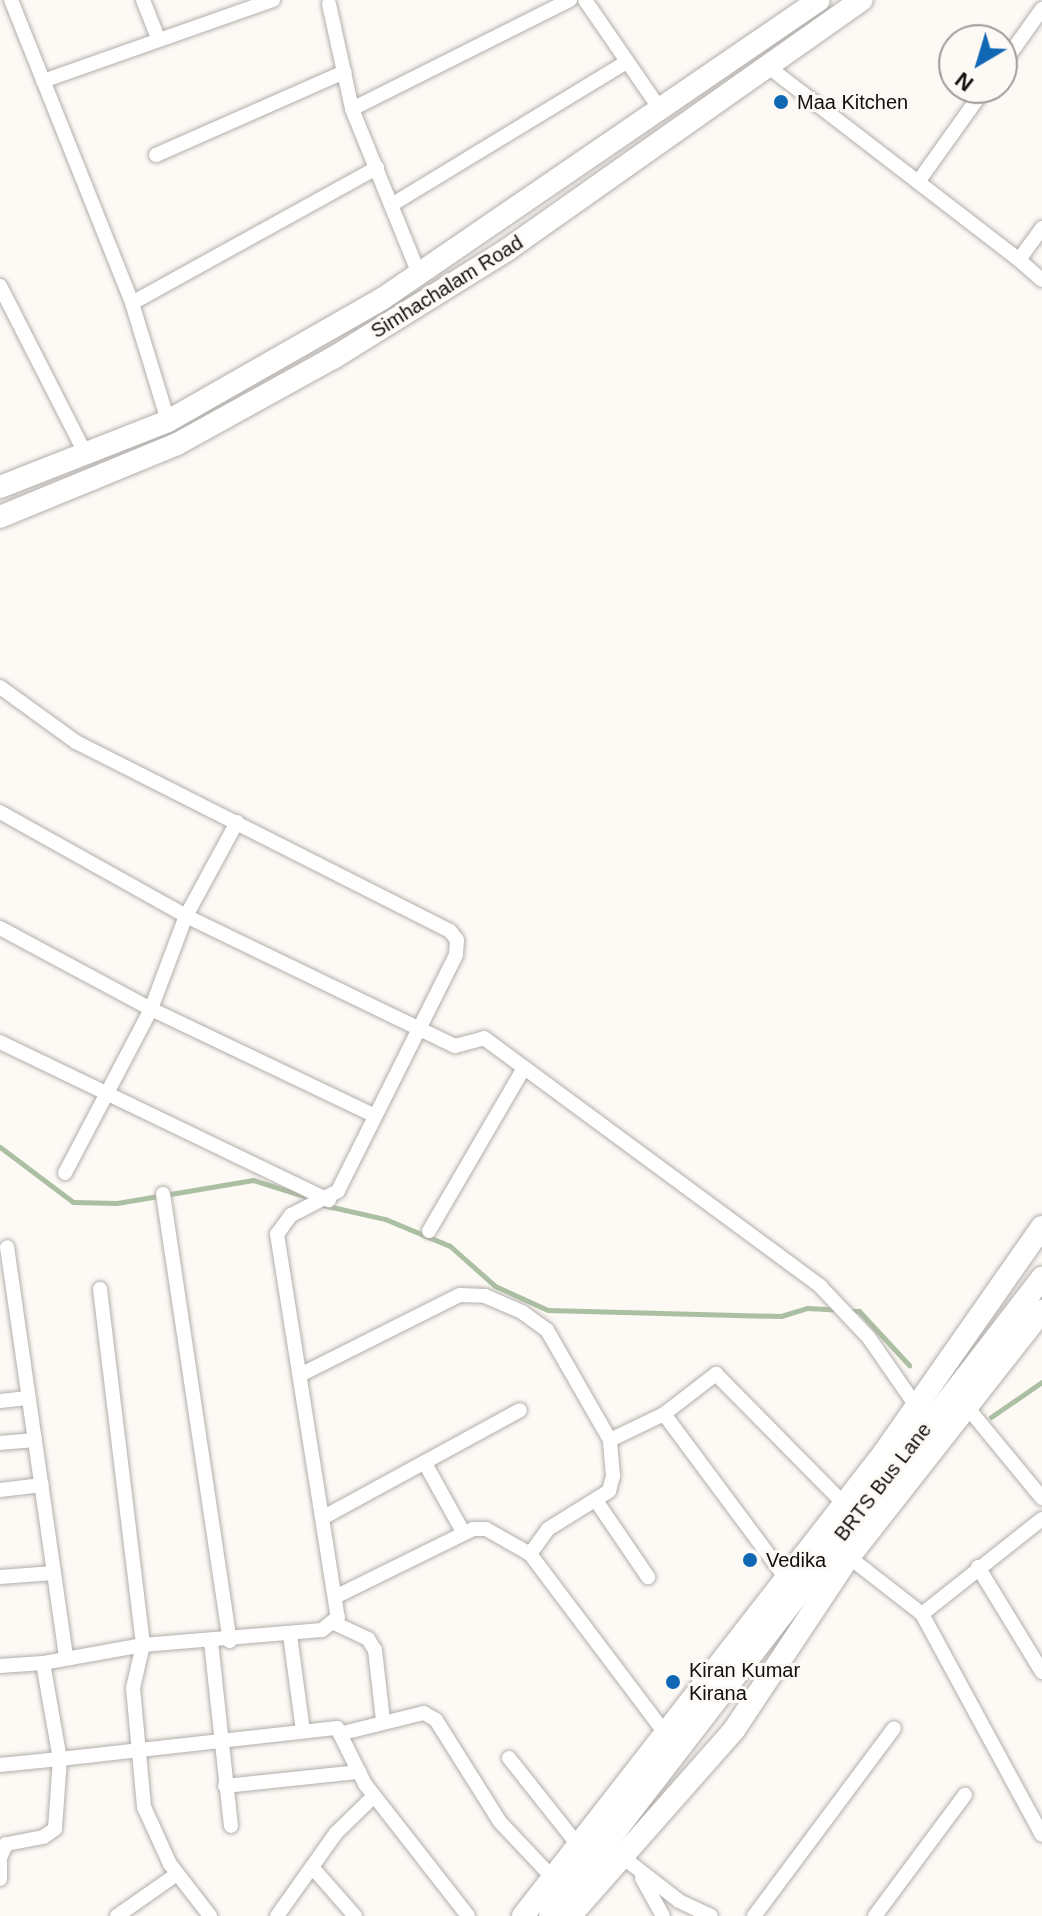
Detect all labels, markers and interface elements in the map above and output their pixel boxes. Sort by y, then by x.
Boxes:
north arrow [938,24,1018,104]
text: N [950,67,978,96]
place label: Maa Kitchen [797,90,908,114]
marker: Maa Kitchen [772,93,790,111]
street label: Simhachalam Road [367,231,527,343]
street label: BRTS Bus Lane [830,1418,936,1546]
place label: Vedika [766,1548,826,1572]
marker: Vedika [741,1551,759,1569]
place label: Kiran Kumar Kirana [689,1658,800,1705]
marker: Kiran Kumar Kirana [664,1673,682,1691]

